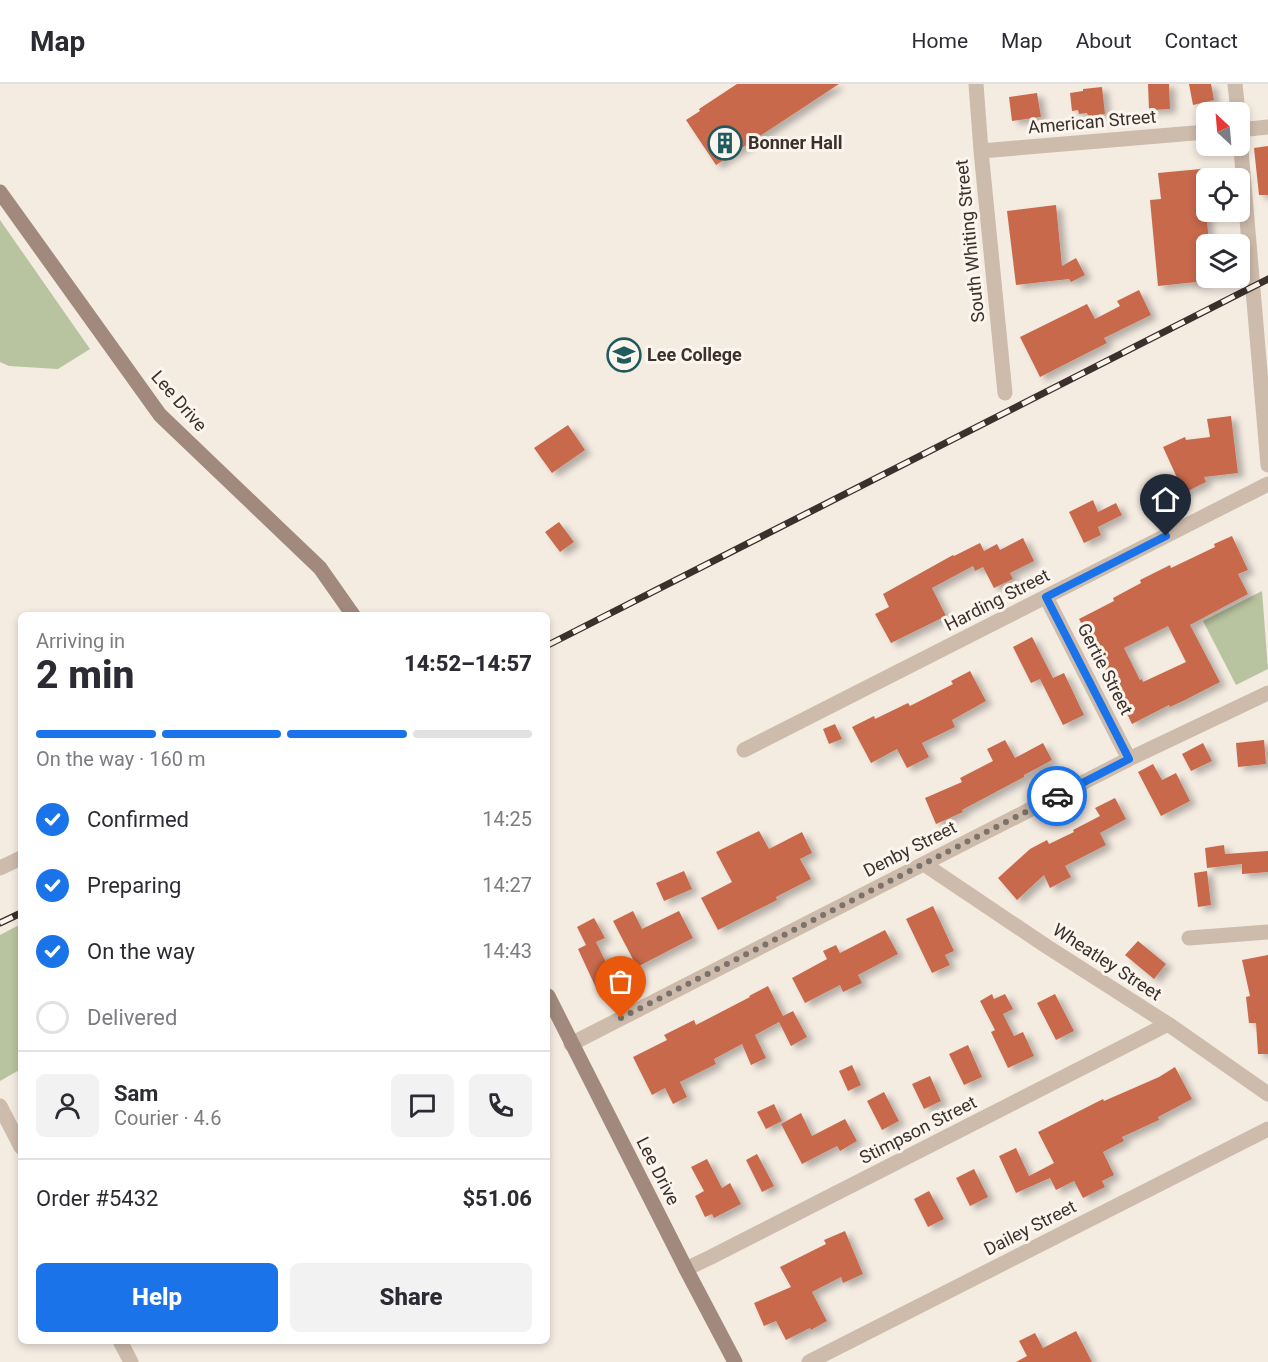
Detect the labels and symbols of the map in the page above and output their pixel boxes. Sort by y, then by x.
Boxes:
north arrow [1196,102,1250,156]
street label: American Street [1027,105,1157,138]
building icon: Bonner Hall [707,125,743,161]
place label: Bonner Hall [748,132,842,153]
street label: South Whiting Street [950,158,988,324]
school or university icon: Lee College [606,337,642,373]
place label: Lee College [647,344,742,365]
street label: Lee Drive [147,366,211,435]
pin [1140,474,1191,536]
street label: Harding Street [941,564,1053,635]
street label: Gertie Street [1073,619,1138,718]
courier [1027,766,1087,826]
street label: Denby Street [860,816,960,881]
street label: Wheatley Street [1049,919,1166,1005]
pin [595,956,646,1018]
street label: Stimpson Street [856,1091,980,1168]
street label: Lee Drive [632,1133,685,1208]
street label: Dailey Street [980,1195,1079,1260]

